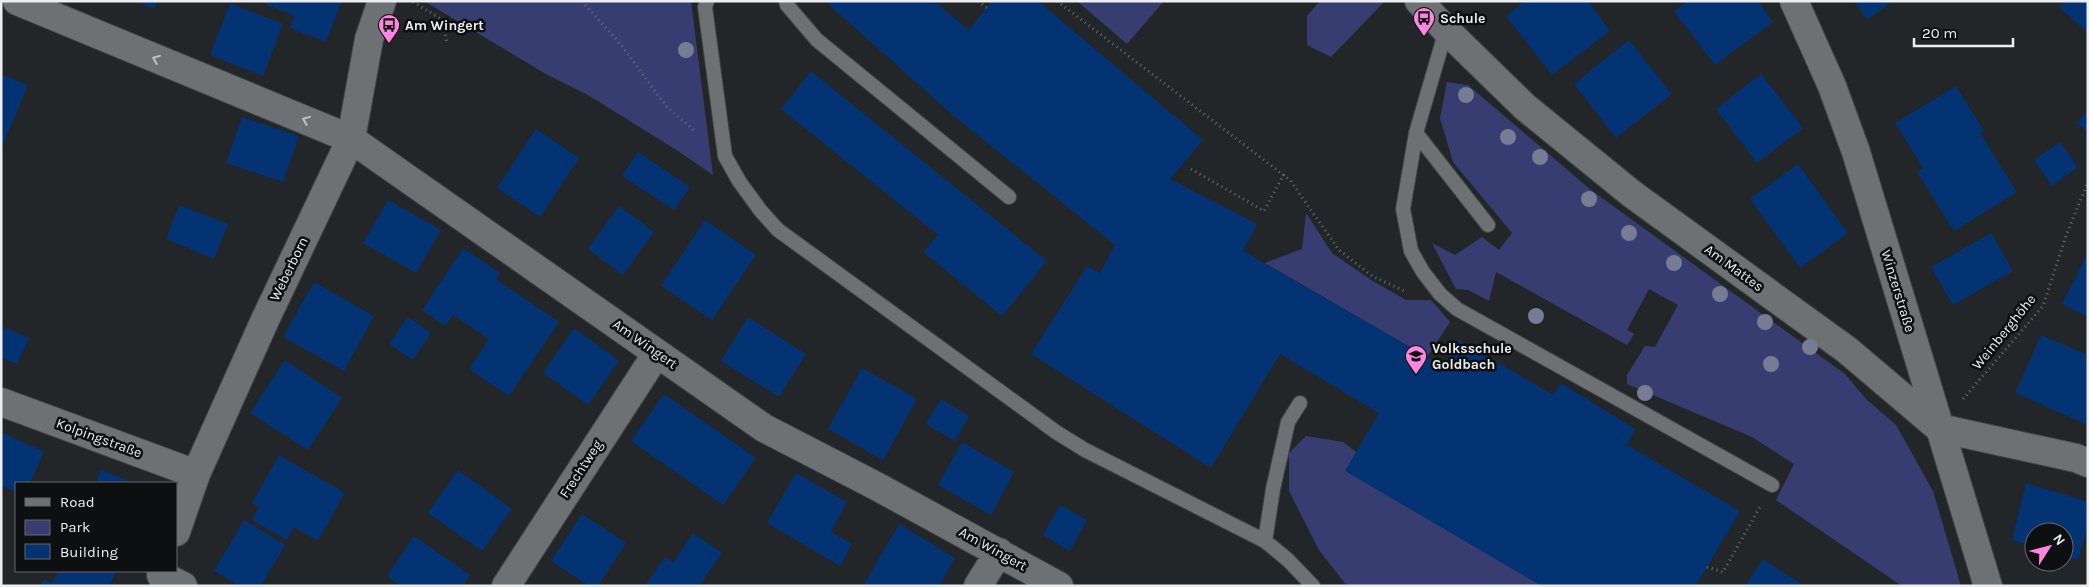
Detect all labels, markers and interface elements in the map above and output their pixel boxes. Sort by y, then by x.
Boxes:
bus stop icon: Schule [1412,6,1436,37]
place label: Schule [1440,10,1486,27]
bus stop icon: Am Wingert [377,13,401,44]
scale bar [1914,15,2013,47]
place label: Am Wingert [405,17,484,34]
text: 20 m [1922,24,1957,42]
one-way arrow [152,55,161,65]
one-way arrow [302,116,311,127]
street label: Weberborn [266,234,312,304]
street label: Am Mattes [1701,241,1767,295]
street label: Winzerstraße [1877,248,1919,334]
street label: Weinberghöhe [1968,291,2040,373]
street label: Am Wingert [609,316,681,372]
place label: Volksschule Goldbach [1432,340,1512,373]
school or university icon: Volksschule Goldbach [1404,344,1428,375]
street label: Kolpingstraße [54,415,144,461]
street label: Frechtweg [556,437,606,501]
legend [15,482,178,572]
text: Road [60,493,95,511]
text: Park [60,518,90,536]
north arrow [2024,522,2074,572]
street label: Am Wingert [956,523,1030,575]
text: N [2049,531,2069,549]
text: Building [60,543,118,561]

